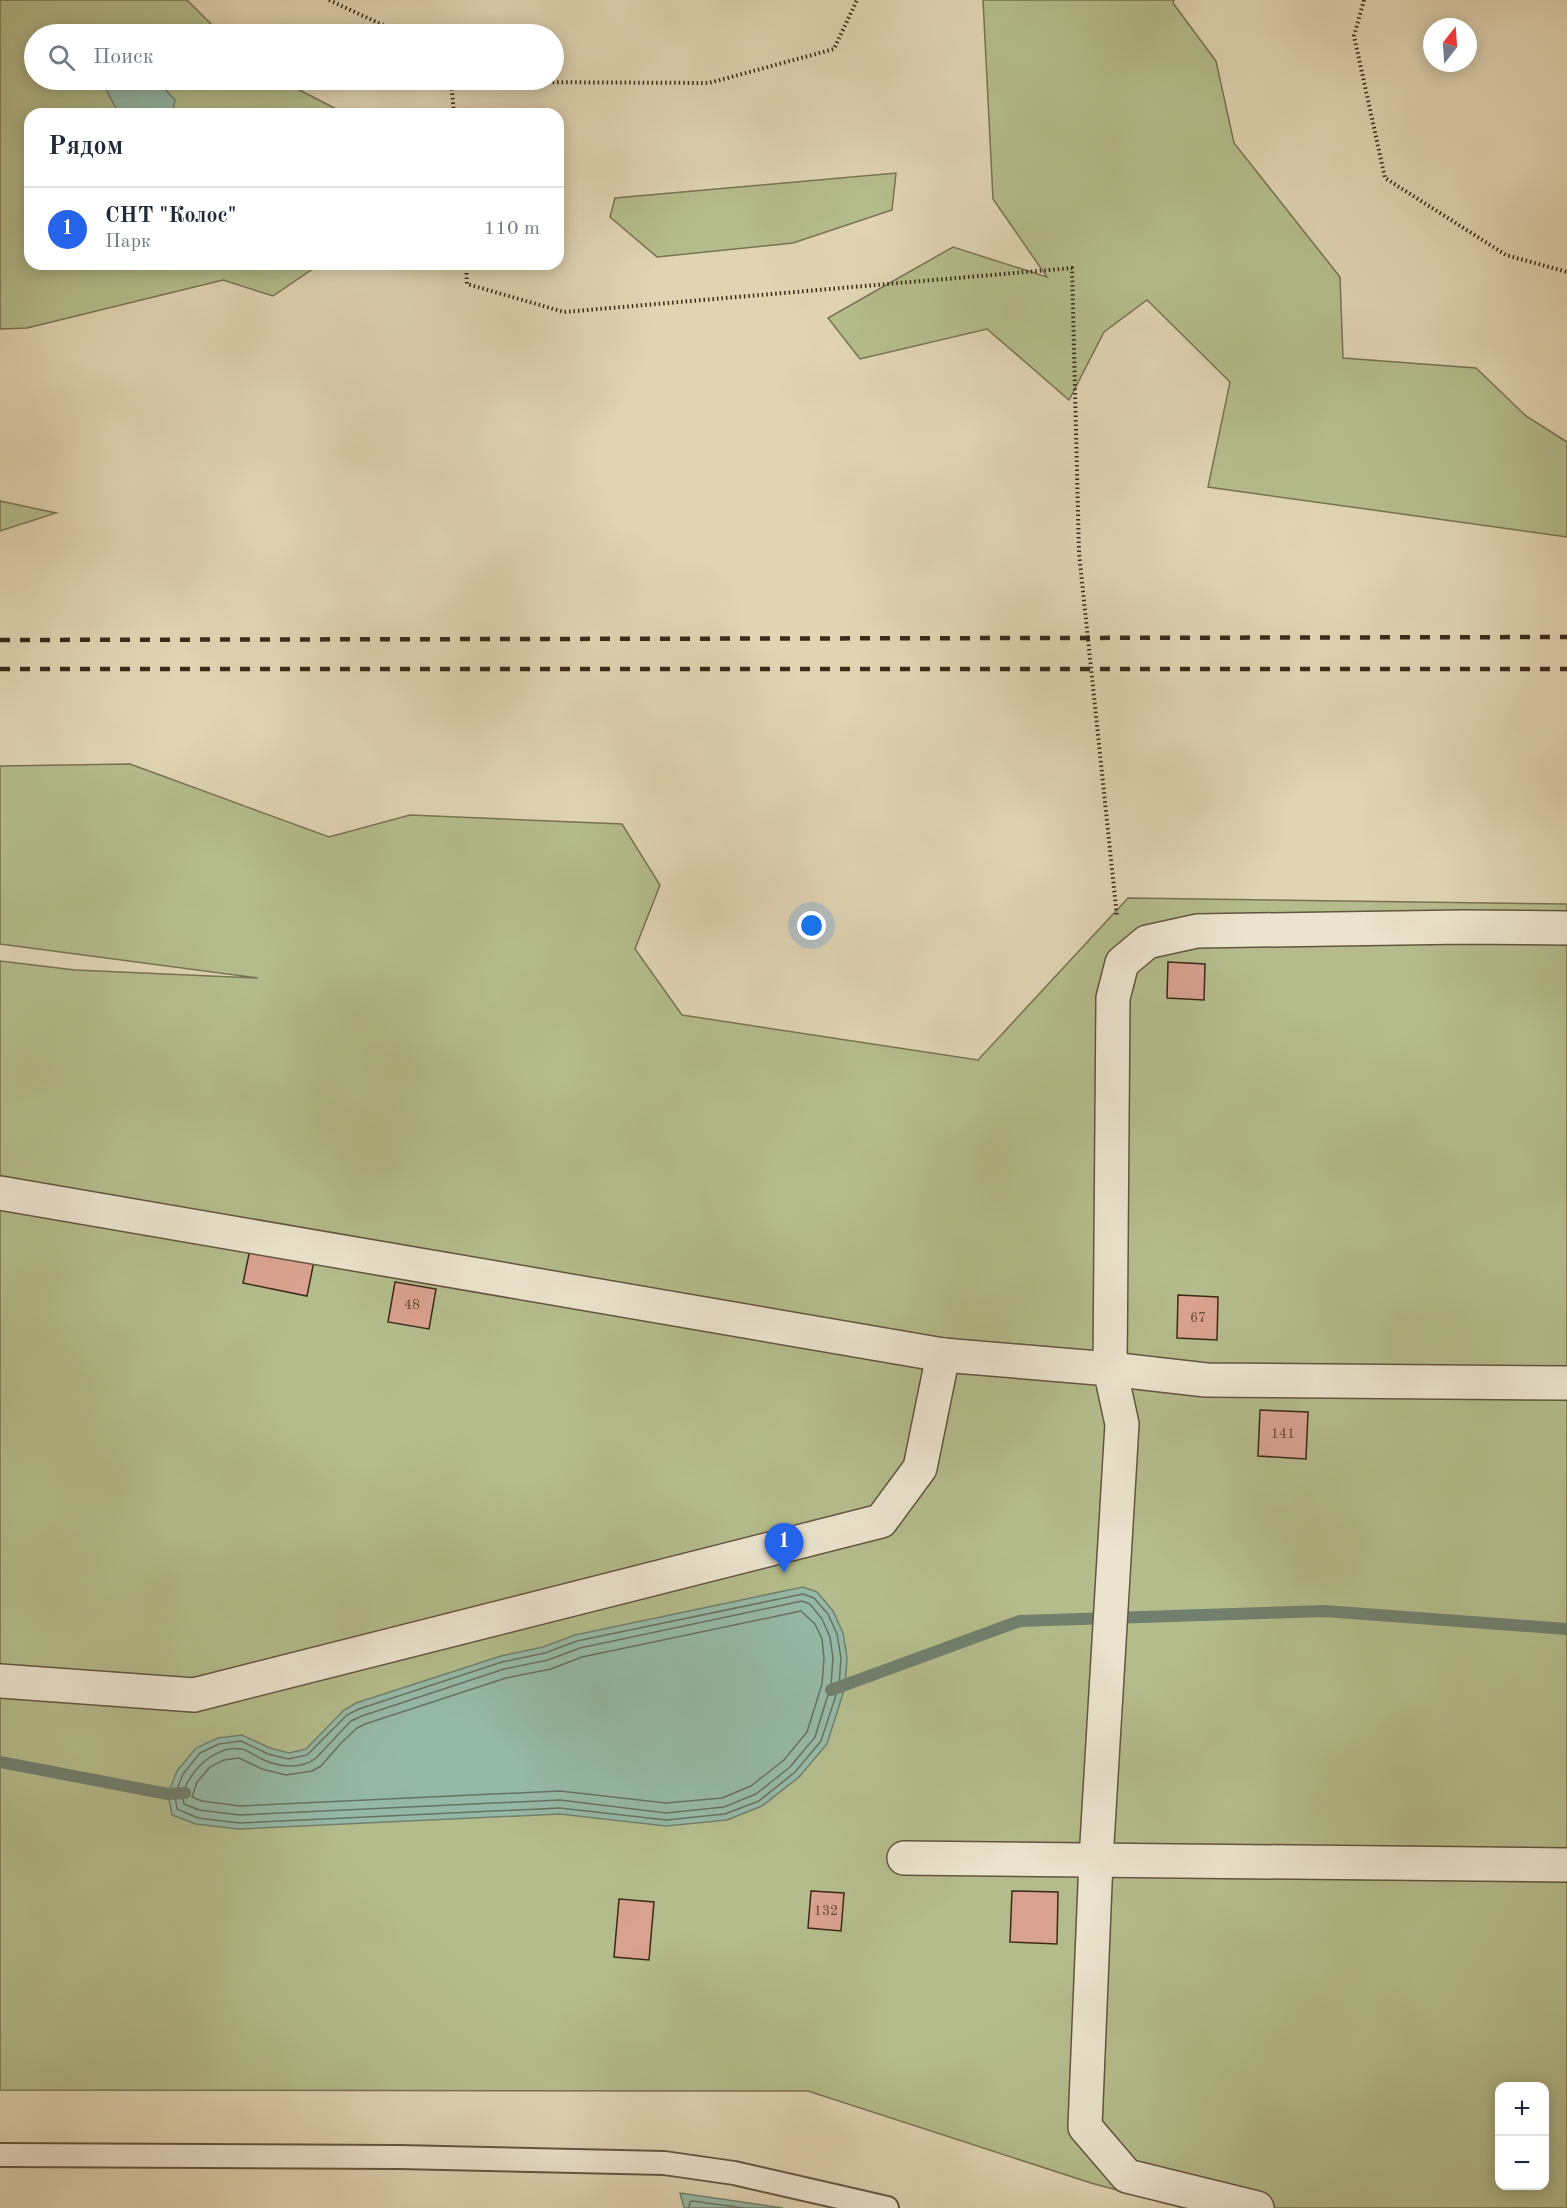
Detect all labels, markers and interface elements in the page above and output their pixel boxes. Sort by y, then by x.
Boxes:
north arrow [1423,18,1477,72]
search box [24,24,564,90]
icon: search [45,41,78,74]
text: Поиск [93,46,154,68]
text: Рядом [48,134,123,160]
text: СНТ "Колос" [105,205,236,227]
text: 1 [62,219,73,239]
text: 110 m [484,219,540,239]
text: Парк [105,232,151,252]
your location [797,911,826,940]
house number: 48 [404,1298,420,1312]
house number: 67 [1190,1311,1206,1325]
house number: 141 [1271,1427,1295,1441]
pin: 1 [764,1524,804,1573]
house number: 132 [814,1904,838,1918]
map controls [1495,2082,1549,2190]
button: + [1495,2082,1549,2136]
button: − [1495,2136,1549,2190]

